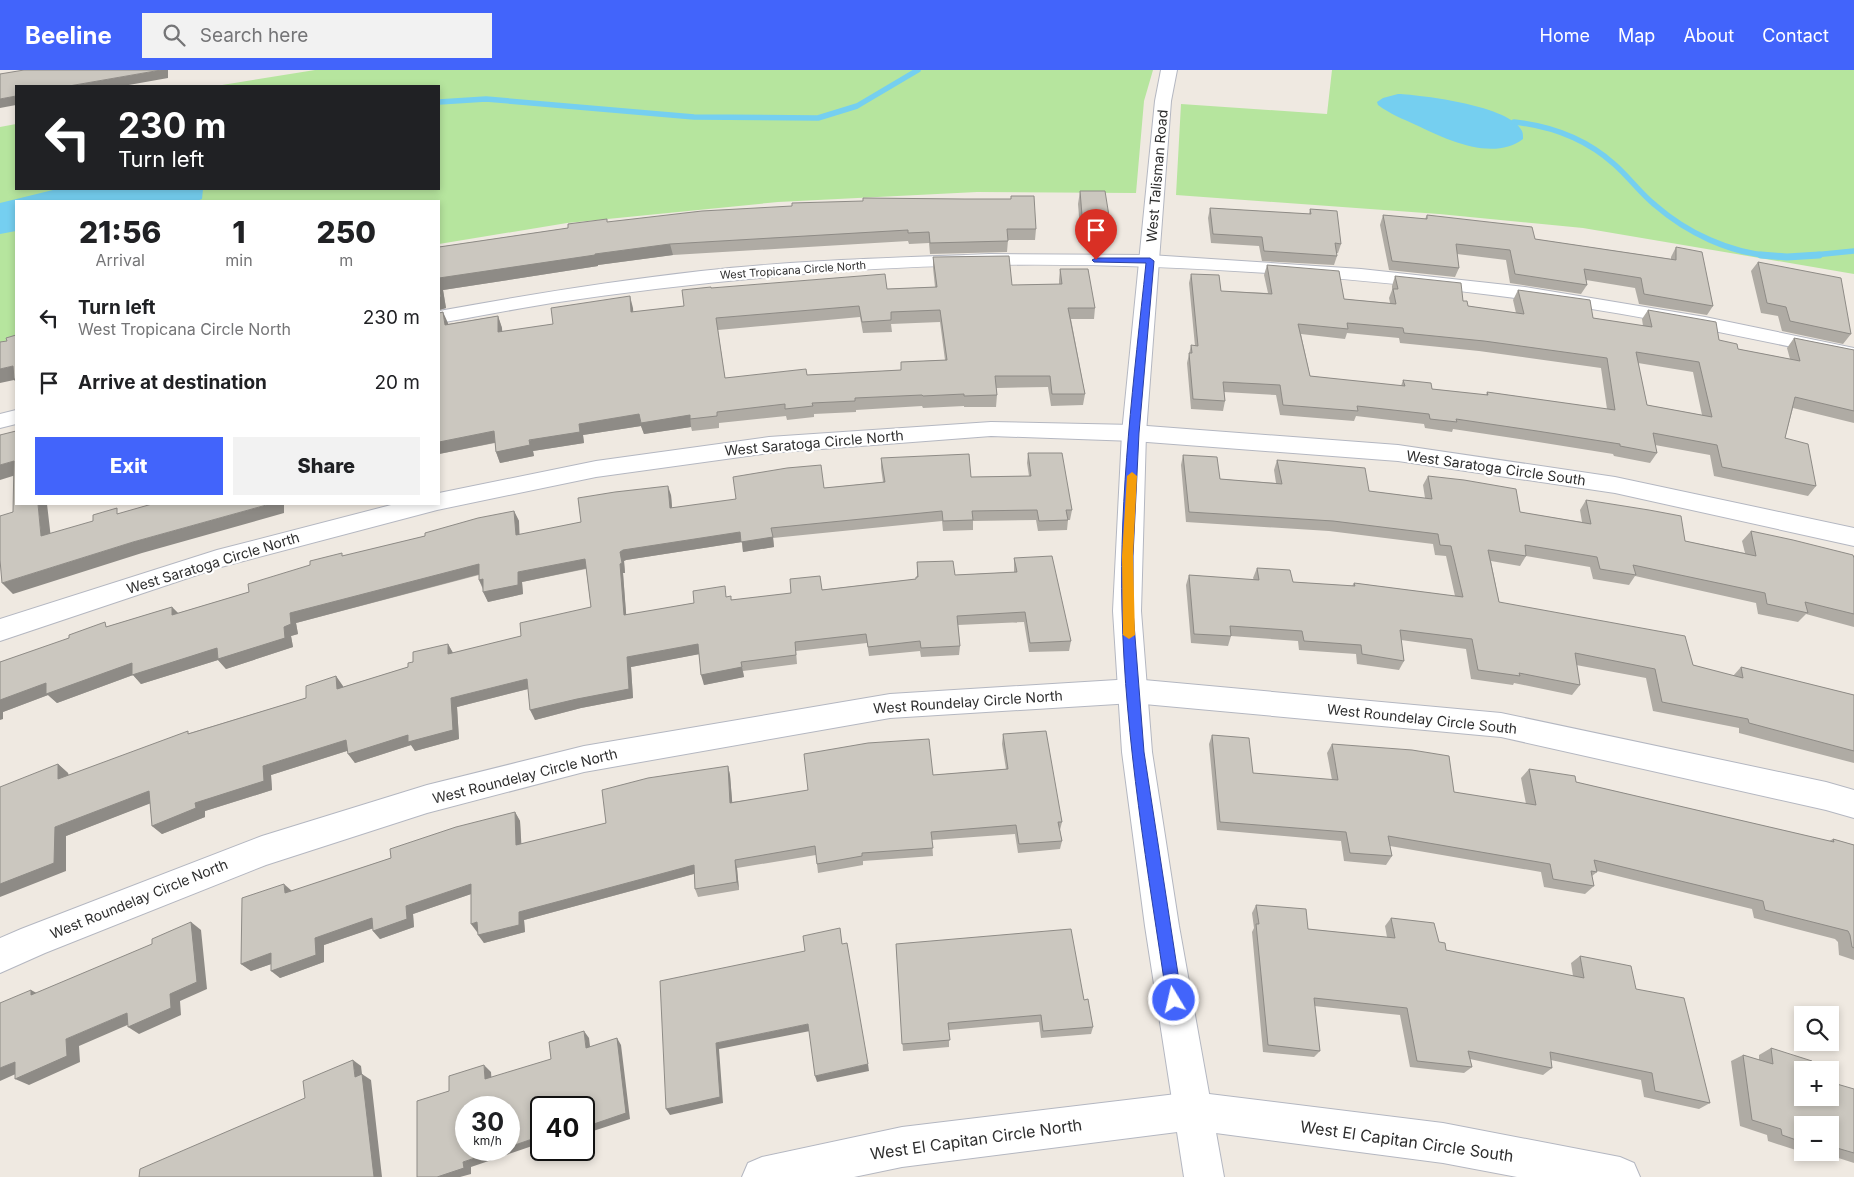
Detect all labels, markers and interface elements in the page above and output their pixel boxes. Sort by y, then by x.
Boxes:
search box [142,13,492,58]
text: Beeline [25,21,112,50]
icon: search [160,21,188,49]
text: Search here [200,24,308,47]
text: Home [1540,25,1590,46]
text: Map [1618,25,1655,46]
text: About [1683,25,1734,46]
text: Contact [1762,25,1829,46]
text: 230 m [118,104,226,146]
icon: left [35,105,100,170]
street label: West Talisman Road [1142,109,1171,243]
text: Turn left [118,146,204,172]
pin [1075,209,1117,260]
text: 21:56 [79,214,161,250]
text: 1 [232,214,246,250]
text: 250 [317,214,376,250]
icon: arrive [1082,216,1110,244]
text: Arrival [96,250,145,270]
text: min [225,250,253,270]
text: m [339,250,353,270]
street label: West Tropicana Circle North [720,258,866,282]
text: Turn left [78,296,156,319]
icon: left [35,304,63,332]
text: 230 m [363,306,420,329]
text: West Tropicana Circle North [78,319,291,339]
icon: arrive [35,369,63,397]
text: Arrive at destination [78,371,267,394]
text: 20 m [374,371,420,394]
street label: West Saratoga Circle North [724,426,904,459]
button: Exit [35,437,223,495]
button: Share [233,437,420,495]
street label: West Saratoga Circle South [1405,446,1587,489]
street label: West Saratoga Circle North [124,528,301,597]
street label: West Roundelay Circle North [873,686,1063,717]
street label: West Roundelay Circle South [1326,700,1518,737]
street label: West Roundelay Circle North [431,744,619,807]
street label: West Roundelay Circle North [48,855,230,942]
position arrow [1147,973,1199,1025]
map controls [1794,1006,1839,1161]
button: search [1794,1006,1839,1051]
button: + [1794,1061,1839,1106]
speed limit sign: 40 [530,1096,595,1161]
text: 30 [471,1107,504,1137]
street label: West El Capitan Circle North [869,1114,1083,1164]
street label: West El Capitan Circle South [1299,1116,1515,1166]
button: − [1794,1116,1839,1161]
text: km/h [473,1133,502,1148]

